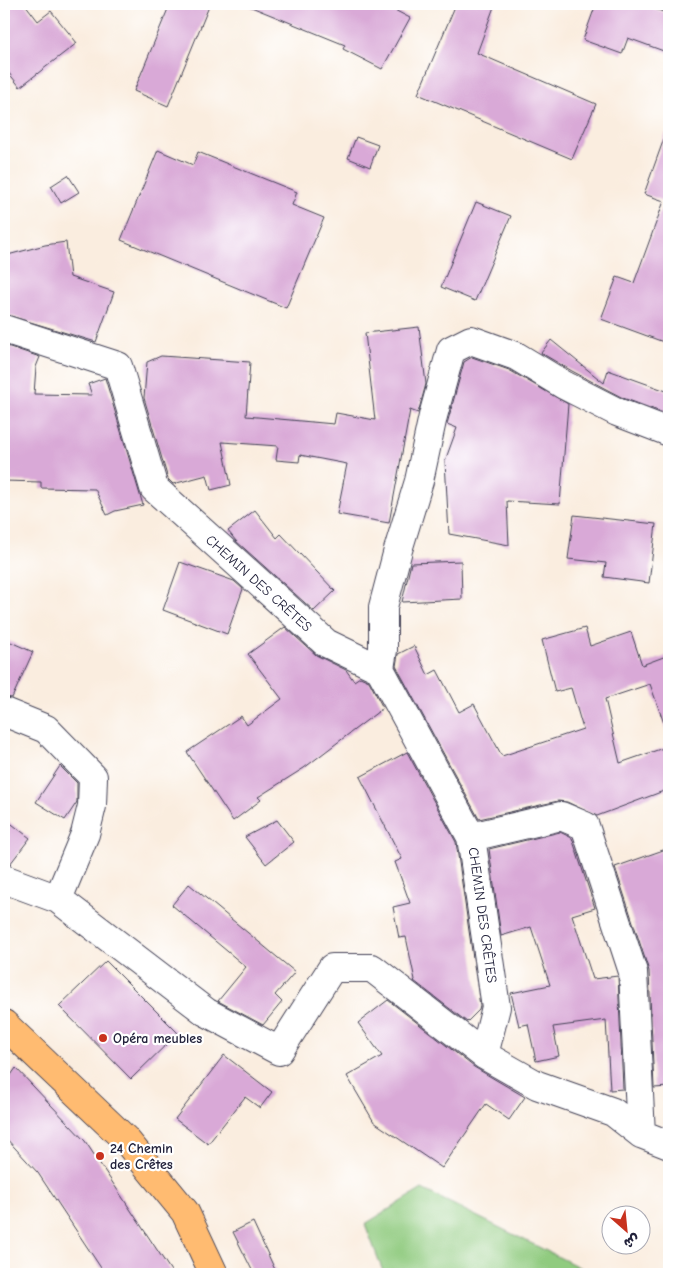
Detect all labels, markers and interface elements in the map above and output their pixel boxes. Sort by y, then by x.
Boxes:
street label: CHEMIN DES CRÊTES [202,531,315,636]
street label: CHEMIN DES CRÊTES [465,846,500,984]
place label: Opéra meubles [113,1030,202,1047]
marker: Opéra meubles [97,1032,109,1044]
place label: 24 Chemin des Crêtes [110,1140,173,1173]
marker: 24 Chemin des Crêtes [94,1150,106,1162]
north arrow [600,1206,650,1256]
text: ش [621,1230,642,1252]

